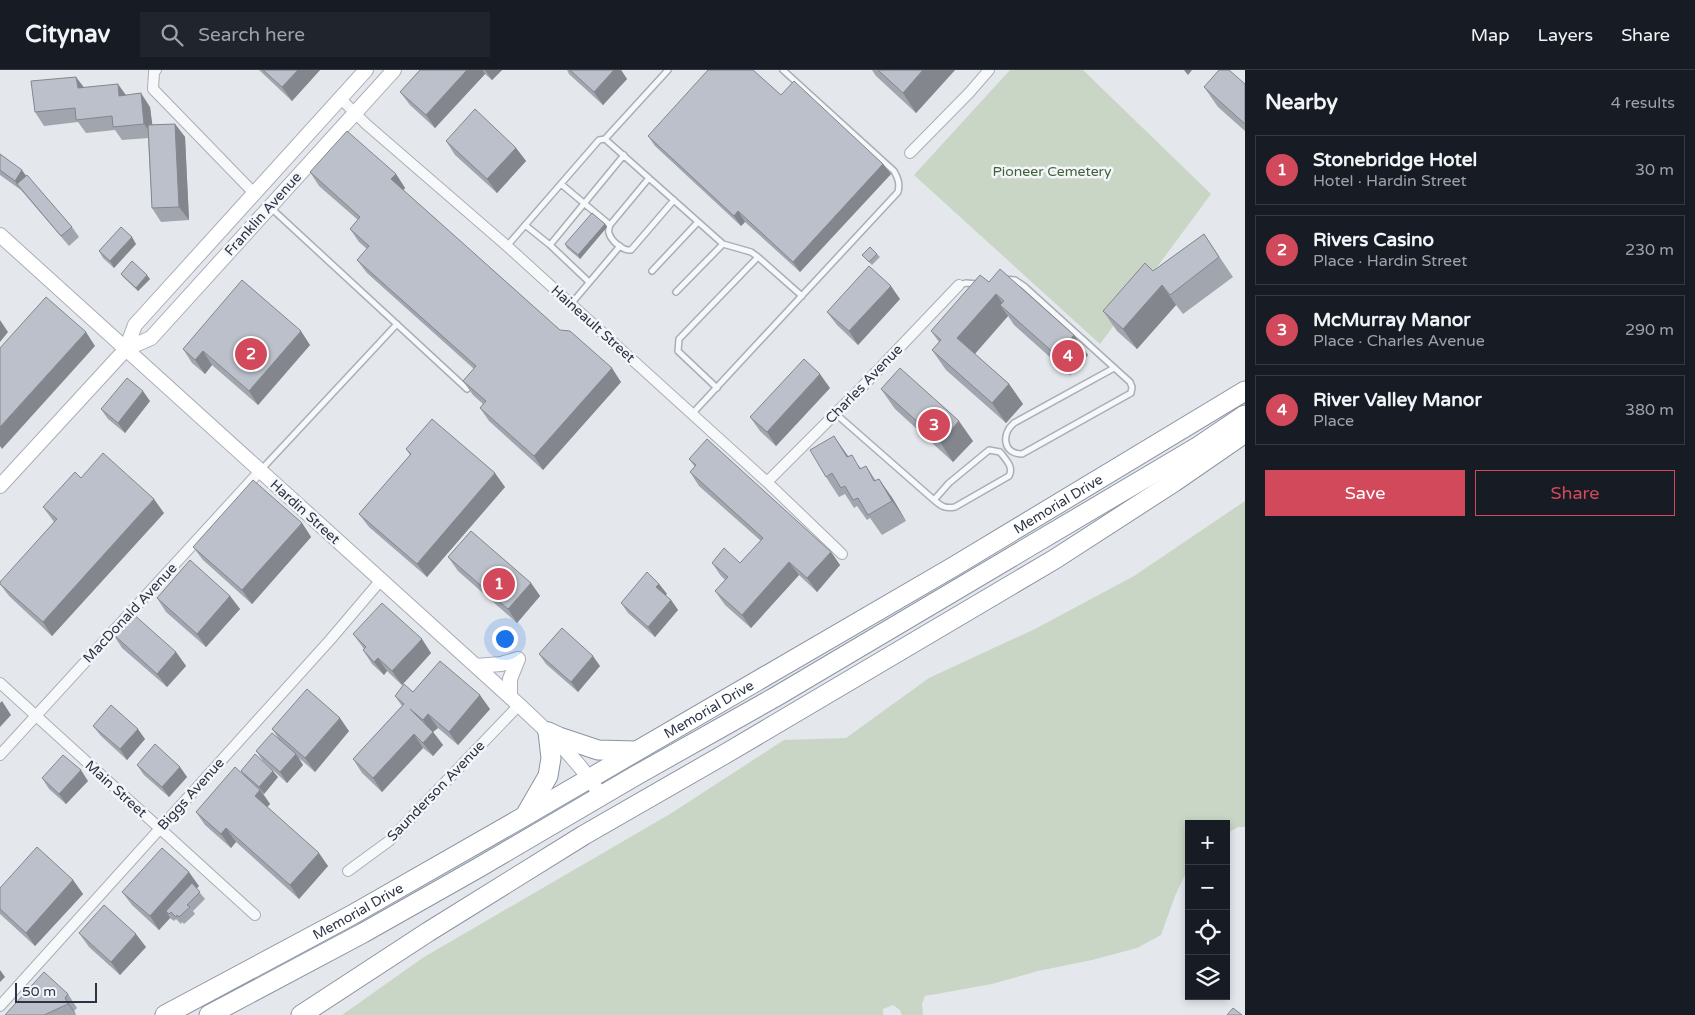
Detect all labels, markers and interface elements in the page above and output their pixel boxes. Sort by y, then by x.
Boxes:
search box [140,12,490,57]
text: Citynav [25,20,110,49]
icon: search [158,21,186,49]
text: Search here [198,24,305,46]
text: Map [1471,24,1510,46]
text: Layers [1538,24,1593,46]
text: Share [1621,24,1670,46]
text: Nearby [1265,90,1338,115]
text: 4 results [1611,93,1675,113]
text: Stonebridge Hotel [1313,149,1477,171]
text: 1 [1277,160,1287,180]
text: 30 m [1635,160,1674,180]
park label: Pioneer Cemetery [993,163,1112,180]
street label: Franklin Avenue [221,169,305,259]
text: Hotel · Hardin Street [1313,171,1467,191]
text: Rivers Casino [1313,229,1434,251]
text: 2 [1277,240,1287,260]
text: 230 m [1625,240,1674,260]
text: Place · Hardin Street [1313,251,1467,271]
street label: Haineault Street [547,282,639,367]
text: McMurray Manor [1313,309,1471,331]
text: 3 [1277,320,1287,340]
text: 290 m [1625,320,1674,340]
text: Place · Charles Avenue [1313,331,1485,351]
pin: 2 [235,335,267,373]
pin: 4 [1052,337,1084,375]
street label: Charles Avenue [822,341,906,427]
text: River Valley Manor [1313,389,1482,411]
text: 4 [1277,400,1287,420]
text: 380 m [1625,400,1674,420]
pin: 3 [918,406,950,444]
text: Place [1313,411,1354,431]
street label: Memorial Drive [1010,470,1106,537]
button: Save [1265,470,1465,516]
button: Share [1475,470,1675,516]
street label: Hardin Street [267,476,344,548]
street label: MacDonald Avenue [79,560,181,666]
pin: 1 [483,565,515,603]
your location [492,626,518,652]
street label: Memorial Drive [661,676,757,742]
street label: Saunderson Avenue [384,737,488,845]
street label: Biggs Avenue [154,754,228,834]
street label: Main Street [82,757,151,822]
map controls [1185,820,1230,1000]
button: + [1185,820,1230,865]
button: − [1185,865,1230,910]
street label: Memorial Drive [310,879,406,943]
button: locate [1185,910,1230,955]
button: layers [1185,955,1230,1000]
scale bar [15,980,98,1003]
text: 50 m [22,983,56,1000]

